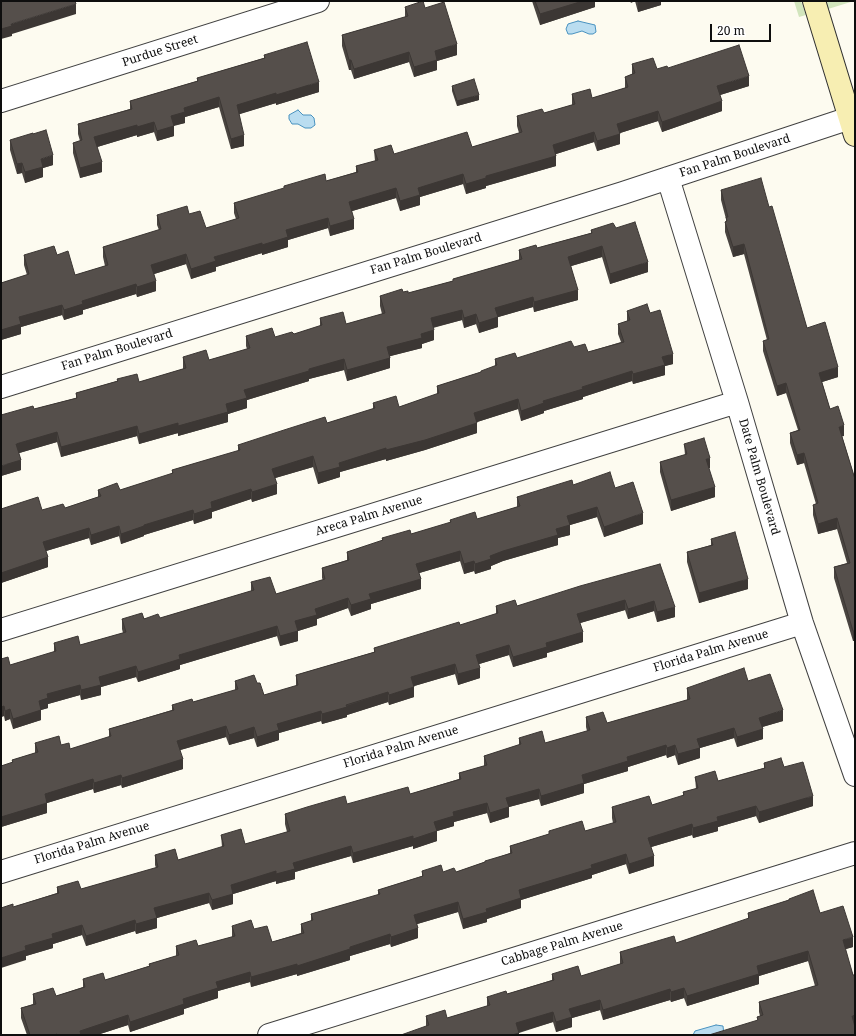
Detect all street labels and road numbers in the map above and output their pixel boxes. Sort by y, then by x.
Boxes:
street label: Purdue Street [120,32,200,70]
street label: Fan Palm Boulevard [678,131,792,181]
street label: Fan Palm Boulevard [369,230,483,278]
street label: Fan Palm Boulevard [60,326,174,374]
street label: Date Palm Boulevard [735,417,783,537]
street label: Areca Palm Avenue [314,493,424,539]
street label: Florida Palm Avenue [652,627,770,675]
street label: Florida Palm Avenue [342,723,460,771]
street label: Florida Palm Avenue [33,819,151,867]
street label: Cabbage Palm Avenue [499,919,625,969]

